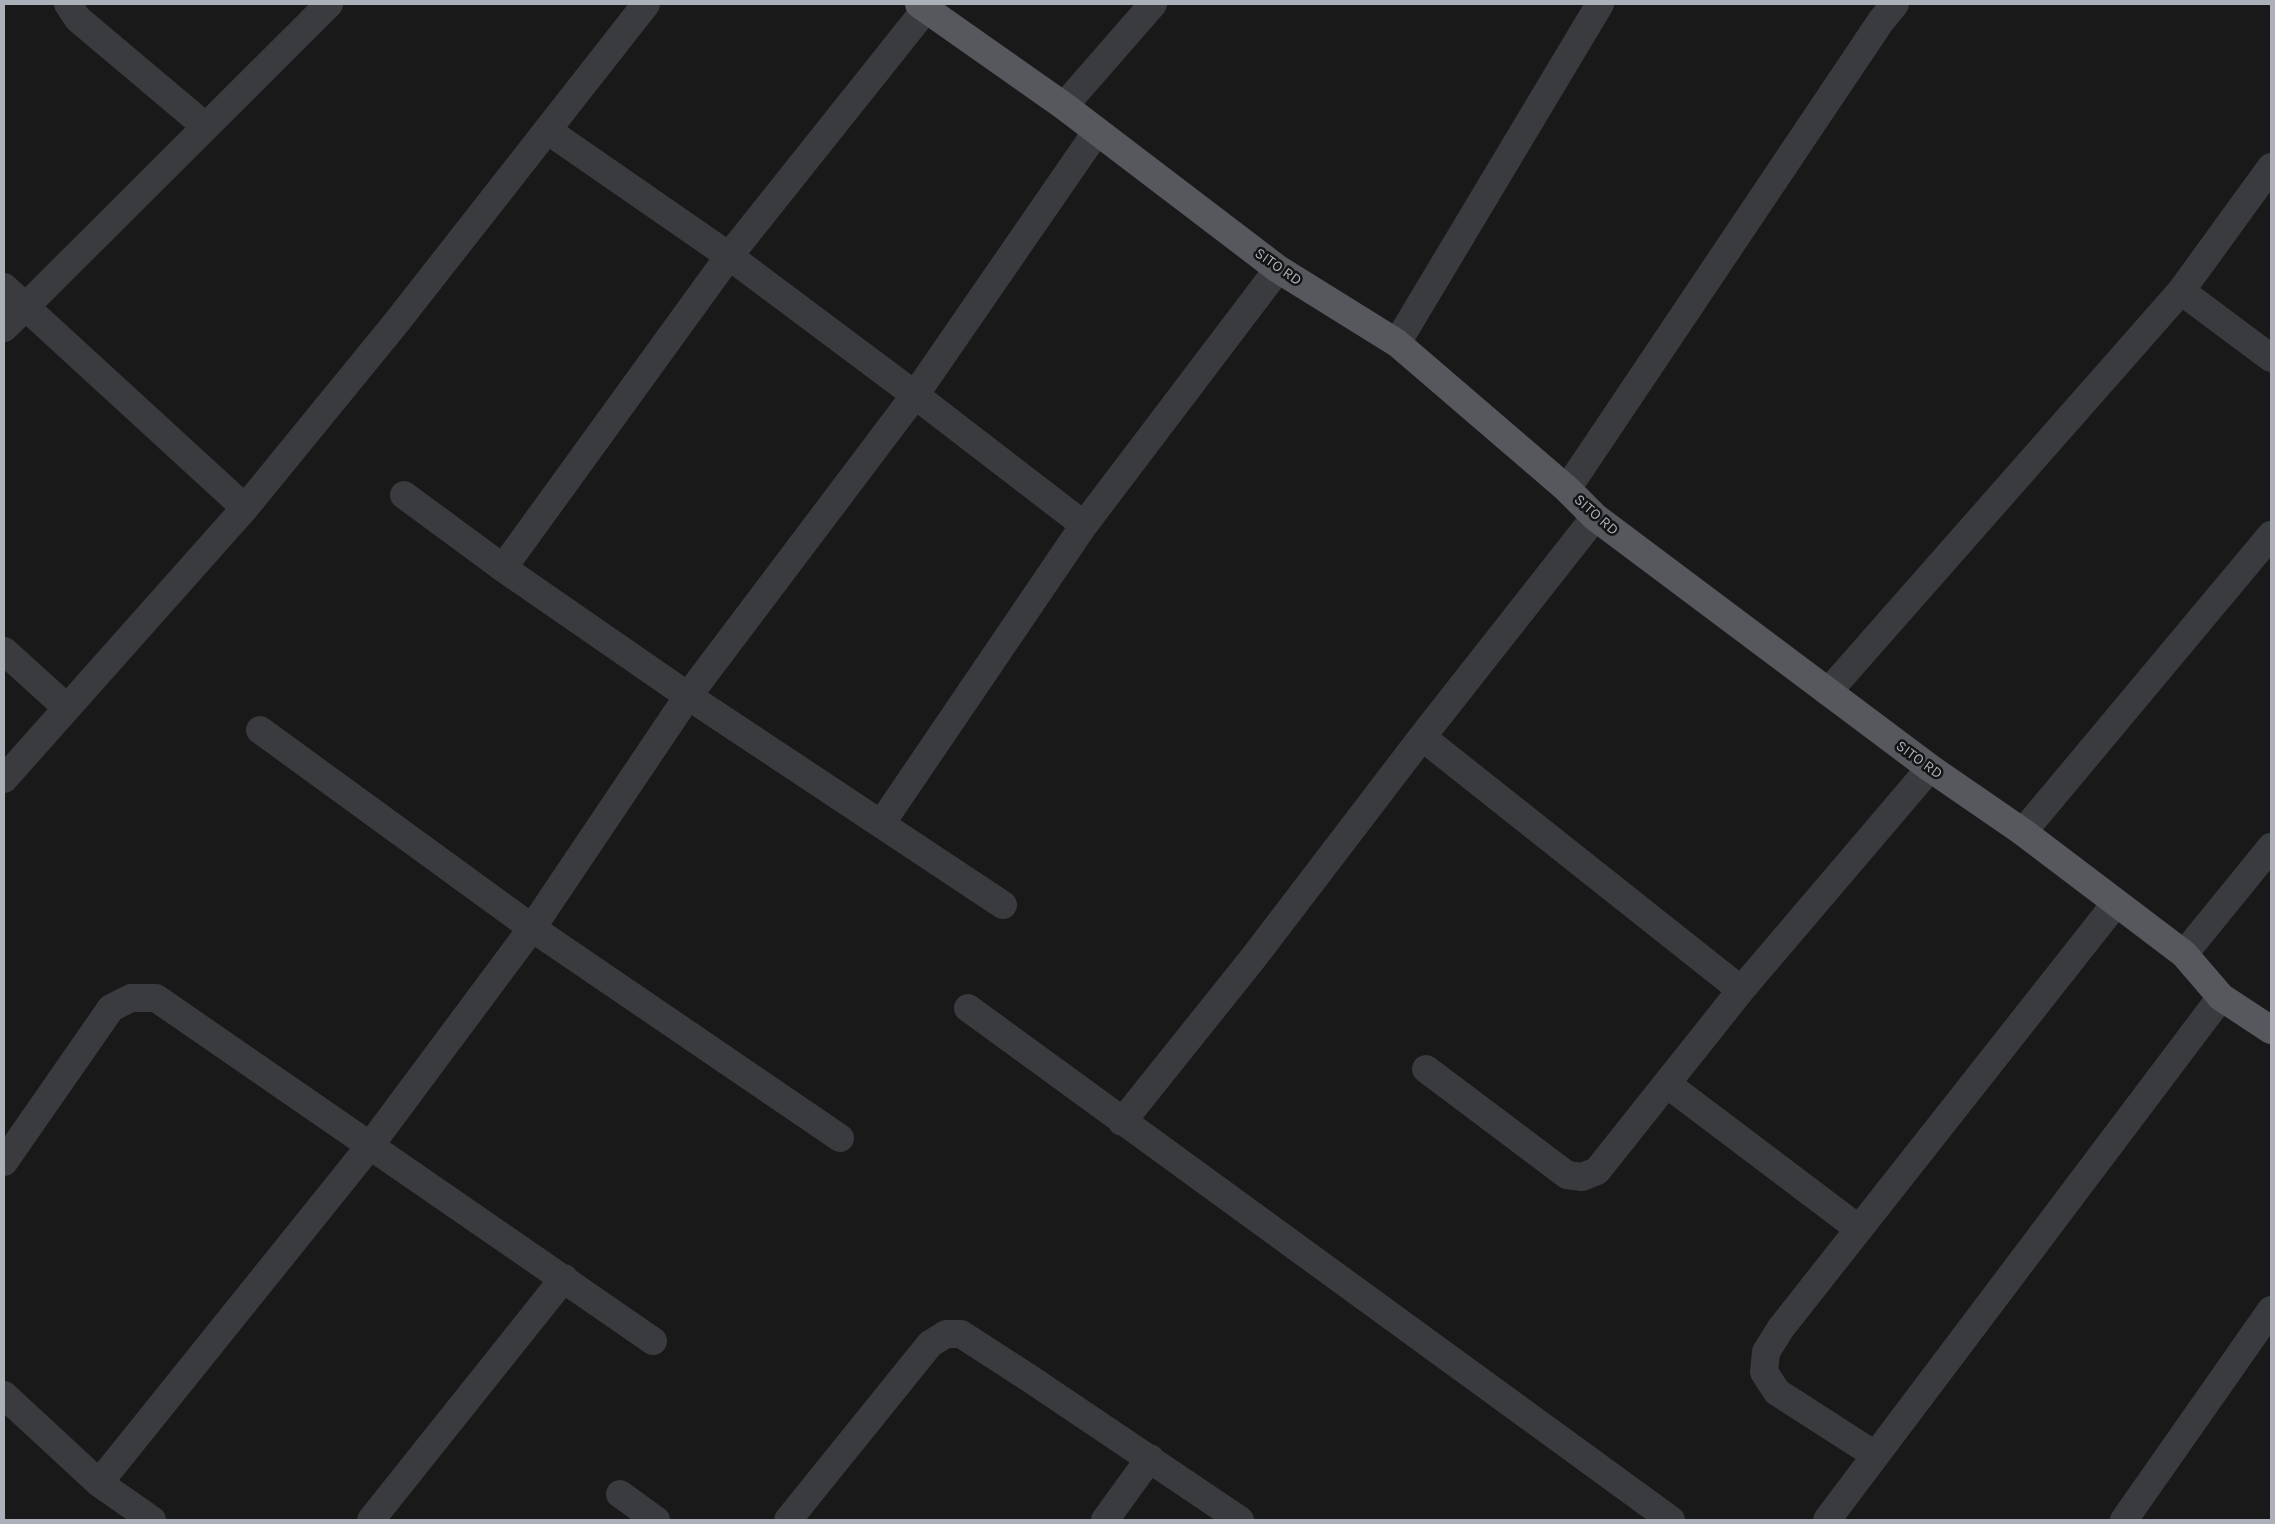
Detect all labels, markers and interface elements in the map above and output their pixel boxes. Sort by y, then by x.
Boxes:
street label: SITO RD [1251,244,1305,290]
street label: SITO RD [1570,491,1622,539]
street label: SITO RD [1892,737,1946,783]

